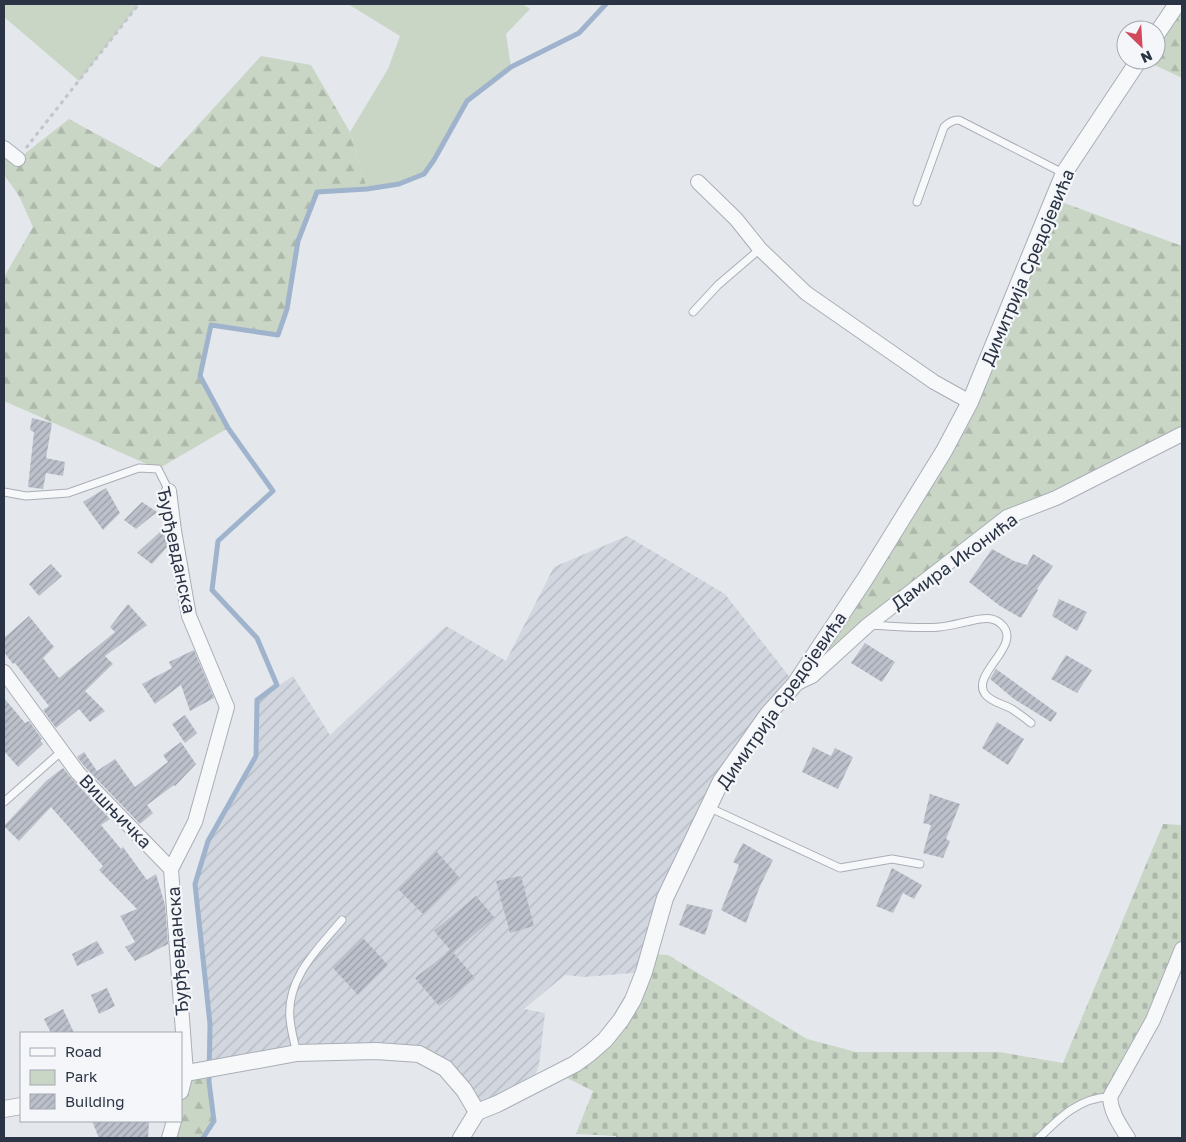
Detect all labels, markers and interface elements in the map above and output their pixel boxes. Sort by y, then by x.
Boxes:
north arrow [1116,20,1166,70]
text: N [1138,47,1155,67]
street label: Димитрија Средојевића [976,165,1078,369]
street label: Ђурђевданска [153,484,201,616]
street label: Дамира Иконића [887,508,1021,614]
street label: Димитрија Средојевића [711,607,851,793]
street label: Вишњичка [75,769,157,853]
street label: Ђурђевданска [162,886,192,1016]
legend [20,1032,182,1122]
text: Road [65,1042,102,1060]
text: Park [65,1067,98,1085]
text: Building [65,1092,125,1110]

